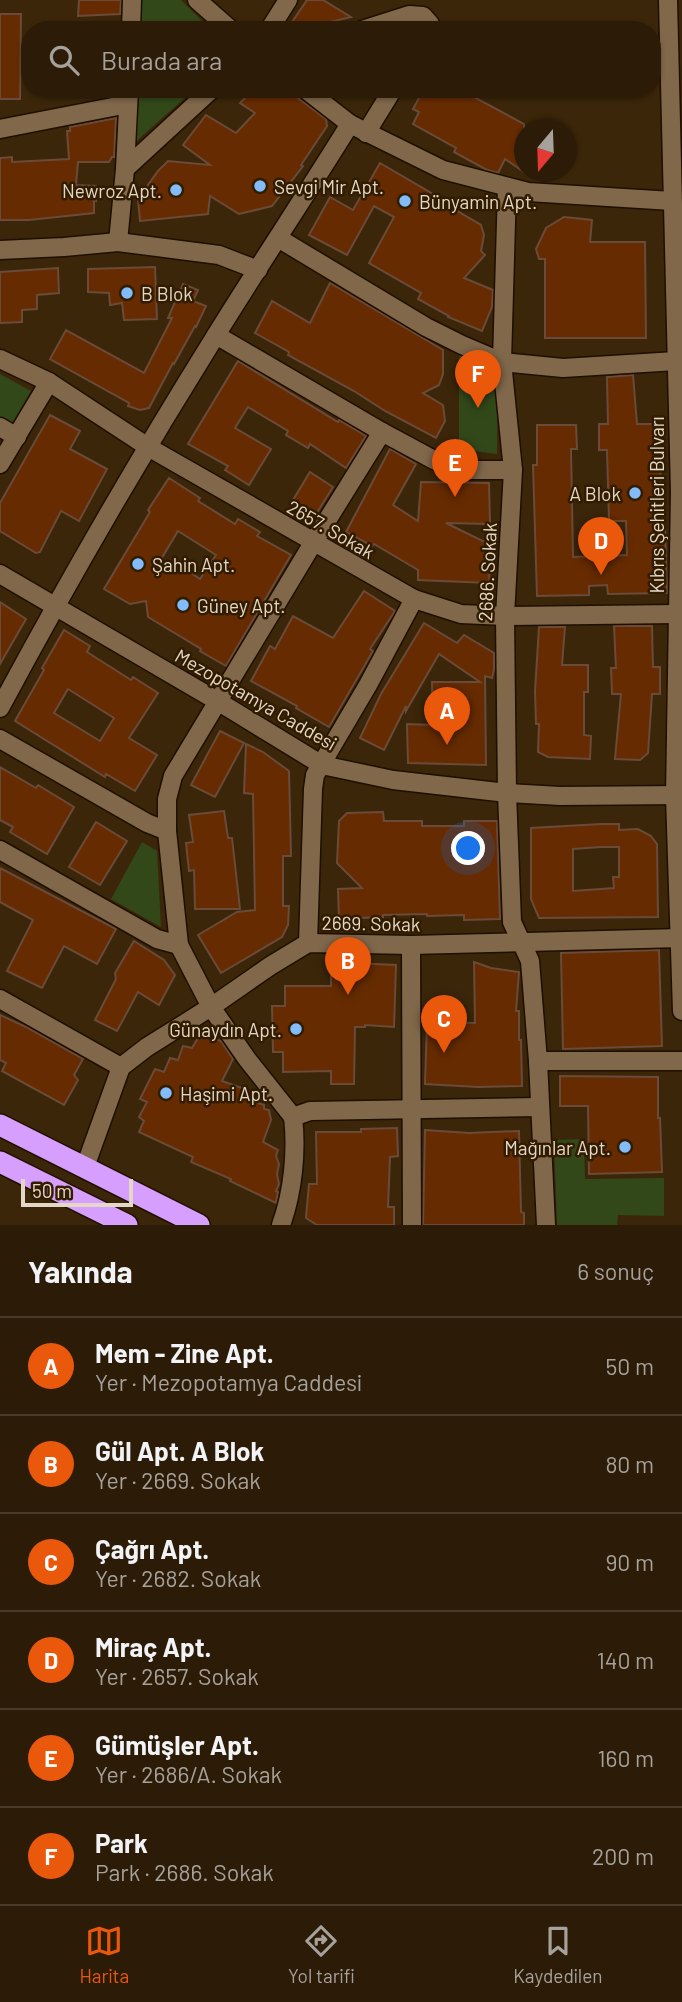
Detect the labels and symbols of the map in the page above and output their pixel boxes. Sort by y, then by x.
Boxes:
north arrow [514,119,577,182]
place label: Sevgi Mir Apt. [274,175,384,198]
marker: Sevgi Mir Apt. [252,178,268,194]
place label: Newroz Apt. [62,179,162,202]
marker: Newroz Apt. [168,182,184,198]
place label: Bünyamin Apt. [419,190,537,213]
marker: Bünyamin Apt. [397,193,413,209]
place label: B Blok [141,282,193,305]
marker: B Blok [119,285,135,301]
pin: F [455,350,501,408]
street label: Kıbrıs Şehitleri Bulvarı [645,416,668,594]
pin: E [432,439,478,497]
place label: A Blok [570,482,621,505]
marker: A Blok [627,485,643,501]
street label: 2657. Sokak [283,495,379,563]
pin: D [578,517,624,575]
street label: 2686. Sokak [473,522,501,622]
place label: Şahin Apt. [152,553,235,576]
marker: Şahin Apt. [130,556,146,572]
place label: Güney Apt. [197,594,286,617]
marker: Güney Apt. [175,597,191,613]
street label: Mezopotamya Caddesi [171,643,341,755]
pin: A [424,687,470,745]
your location [451,831,485,865]
street label: 2669. Sokak [321,911,421,935]
pin: B [325,937,371,995]
pin: C [421,995,467,1053]
place label: Günaydın Apt. [169,1018,282,1041]
marker: Günaydın Apt. [288,1021,304,1037]
place label: Haşimi Apt. [180,1082,273,1105]
marker: Haşimi Apt. [158,1085,174,1101]
place label: Mağınlar Apt. [504,1136,611,1159]
marker: Mağınlar Apt. [617,1139,633,1155]
scale bar [21,1176,133,1208]

